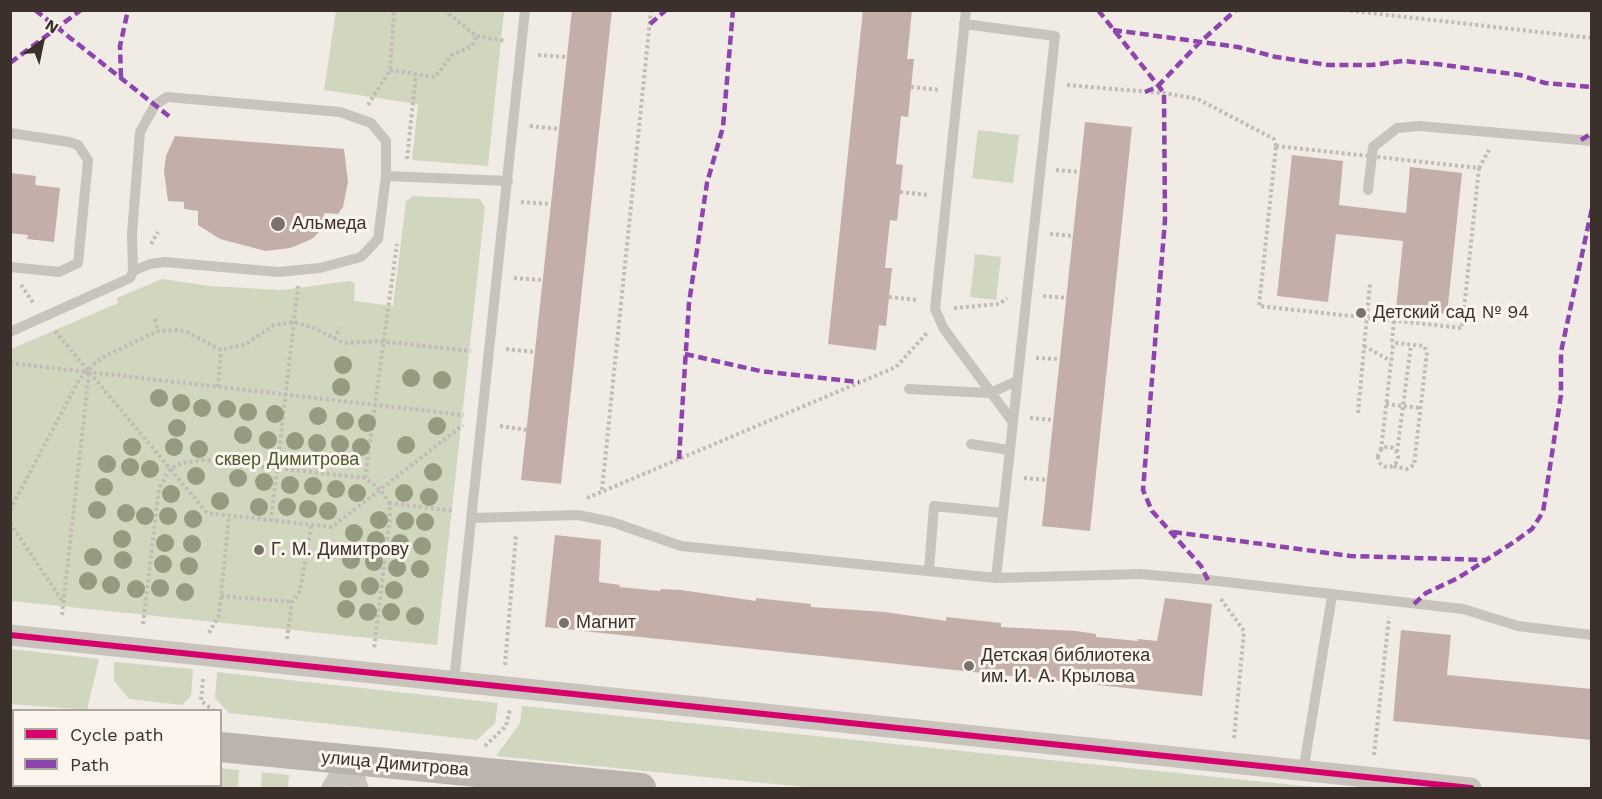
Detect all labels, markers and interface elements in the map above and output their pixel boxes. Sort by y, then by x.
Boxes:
north arrow [12,12,72,72]
text: N [42,15,62,38]
place label: Альмеда [292,213,366,235]
marker: Альмеда [269,215,287,233]
place label: Детский сад № 94 [1373,302,1529,324]
marker: Детский сад № 94 [1354,306,1368,320]
park label: сквер Димитрова [215,449,359,471]
place label: Г. М. Димитрову [271,539,409,561]
marker: Г. М. Димитрову [252,543,266,557]
place label: Магнит [576,612,636,634]
marker: Магнит [557,616,571,630]
place label: Детская библиотека им. И. А. Крылова [981,645,1150,688]
marker: Детская библиотека им. И. А. Крылова [962,659,976,673]
legend [12,709,222,787]
text: Cycle path [70,724,164,745]
street label: улица Димитрова [320,747,470,781]
text: Path [70,754,110,775]

